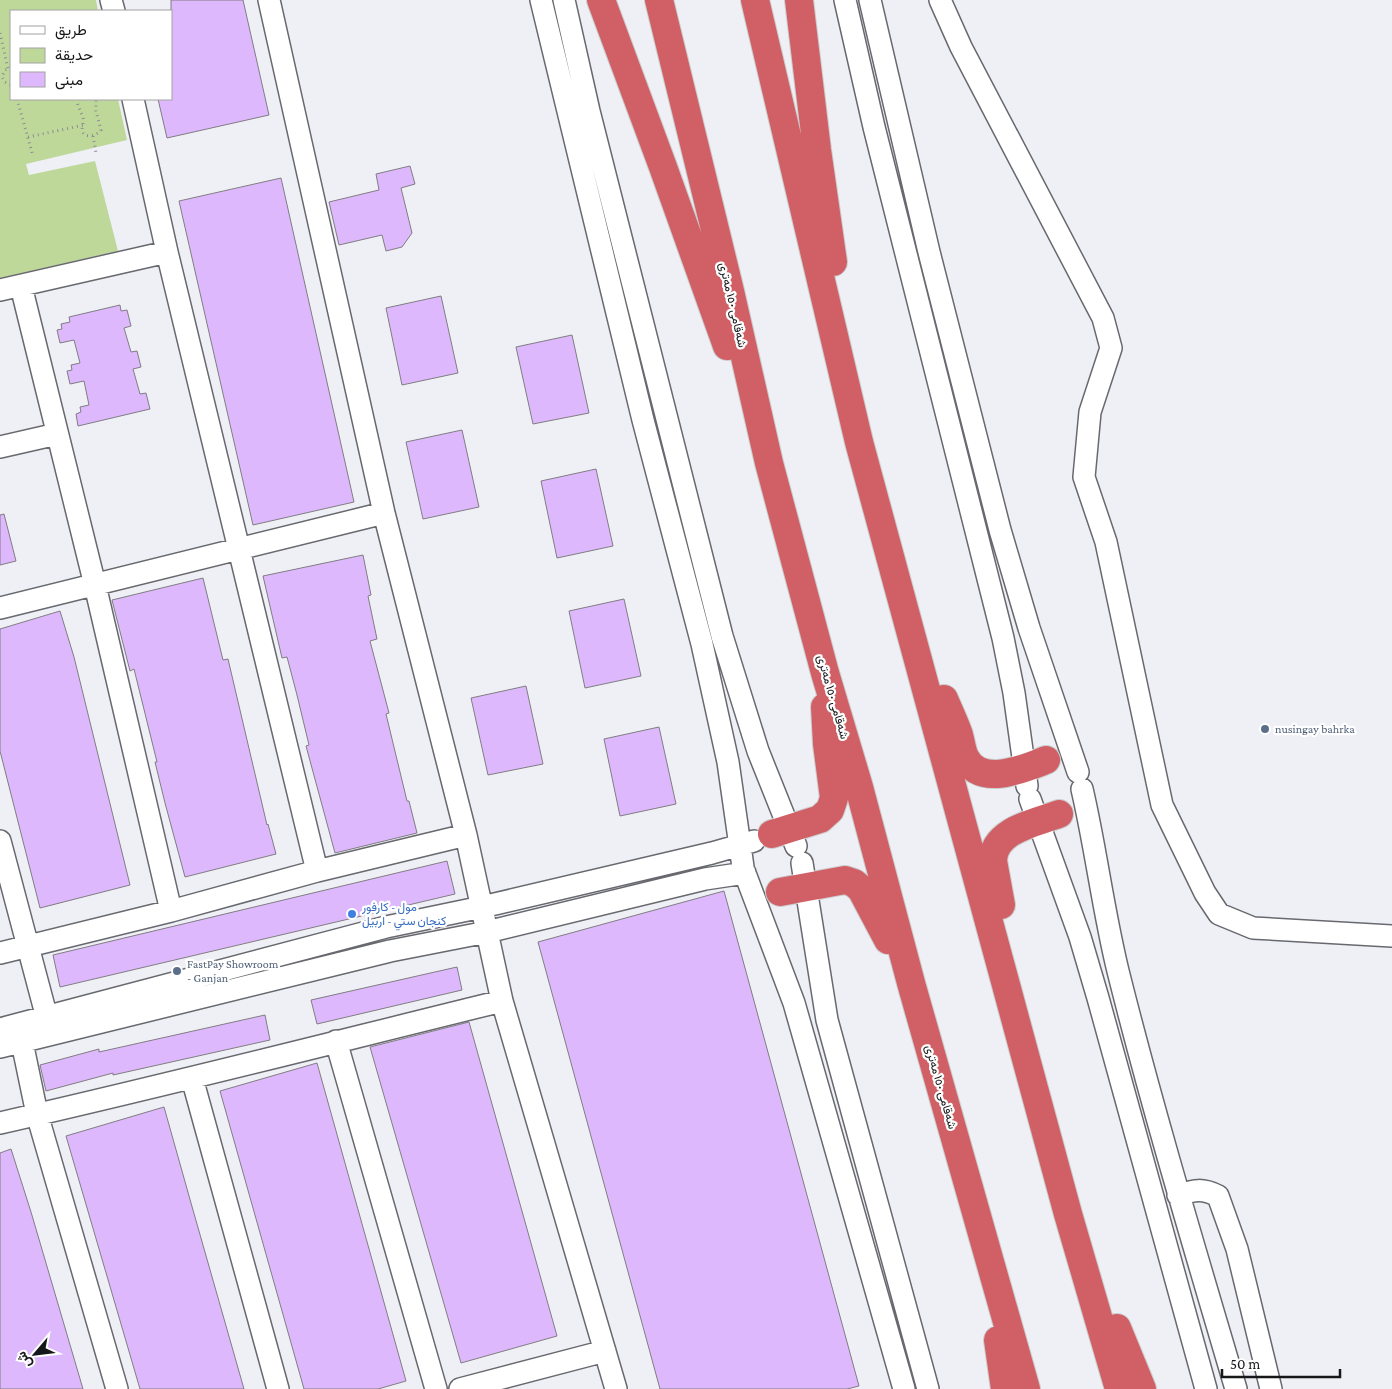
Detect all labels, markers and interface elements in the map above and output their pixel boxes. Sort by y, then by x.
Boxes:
legend [10,10,172,100]
text: طريق [55,22,87,40]
text: حديقة [55,47,93,64]
text: مبنى [55,72,83,90]
street label: شەقامی ١٥٠ مەتری [715,261,750,349]
street label: شەقامی ١٥٠ مەتری [813,653,852,741]
place label: nusingay bahrka [1275,722,1355,736]
marker: nusingay bahrka [1259,723,1271,735]
place label: مول - كارفور كنجان ستي - اربيل [361,900,446,931]
marker: مول - كارفور كنجان ستي - اربيل [346,908,358,920]
place label: FastPay Showroom - Ganjan [187,957,279,985]
marker: FastPay Showroom - Ganjan [171,965,183,977]
street label: شەقامی ١٥٠ مەتری [921,1043,960,1131]
north arrow [10,1329,60,1379]
scale bar [1222,1346,1340,1378]
text: ش [12,1348,35,1371]
text: 50 m [1230,1356,1260,1372]

